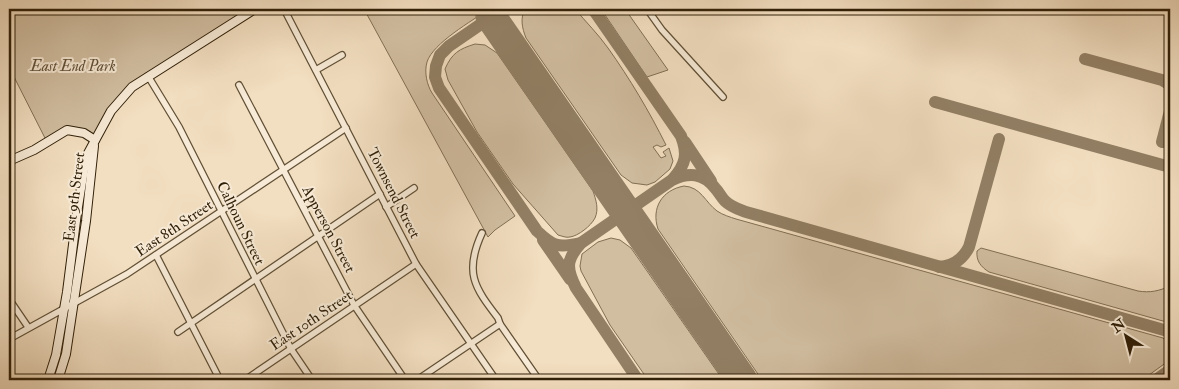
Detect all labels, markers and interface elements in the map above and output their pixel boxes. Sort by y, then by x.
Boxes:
park label: East End Park [29,57,116,76]
street label: Townsend Street [363,145,425,242]
street label: East 9th Street [60,151,89,243]
street label: Calhoun Street [212,178,269,268]
street label: Apperson Street [296,182,360,277]
street label: East 8th Street [132,196,217,261]
street label: East 10th Street [267,286,356,355]
north arrow [1102,312,1152,362]
text: N [1108,315,1129,337]

